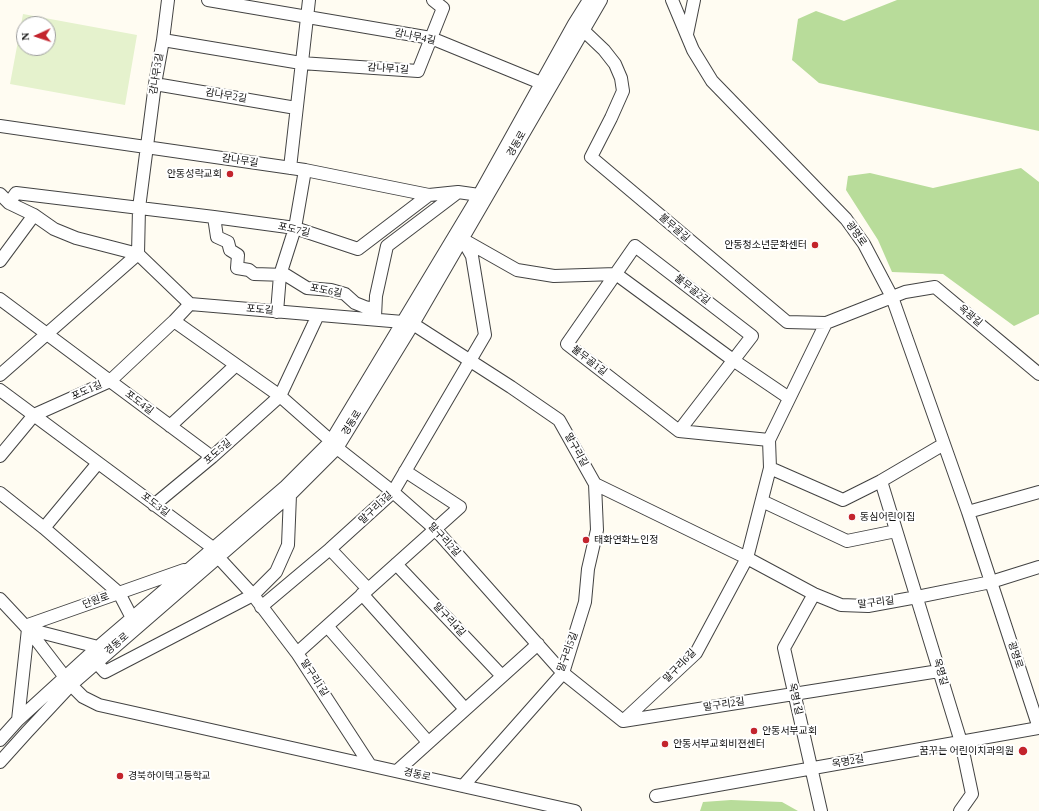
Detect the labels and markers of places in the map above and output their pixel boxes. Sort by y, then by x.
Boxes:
place label: 안동성락교회 [167,168,222,180]
marker: 안동성락교회 [225,169,235,179]
place label: 안동청소년문화센터 [724,239,807,251]
marker: 안동청소년문화센터 [810,240,820,250]
place label: 동심어린이집 [860,511,915,523]
marker: 동심어린이집 [847,512,857,522]
place label: 태화연화노인정 [594,534,658,546]
marker: 태화연화노인정 [581,535,591,545]
place label: 안동서부교회 [762,725,817,737]
marker: 안동서부교회 [749,726,759,736]
place label: 안동서부교회비젼센터 [673,738,765,750]
marker: 안동서부교회비젼센터 [660,739,670,749]
place label: 꿈꾸는 어린이치과의원 [920,745,1014,757]
marker: 꿈꾸는 어린이치과의원 [1017,745,1029,757]
place label: 경북하이텍고등학교 [128,770,211,782]
marker: 경북하이텍고등학교 [115,771,125,781]

